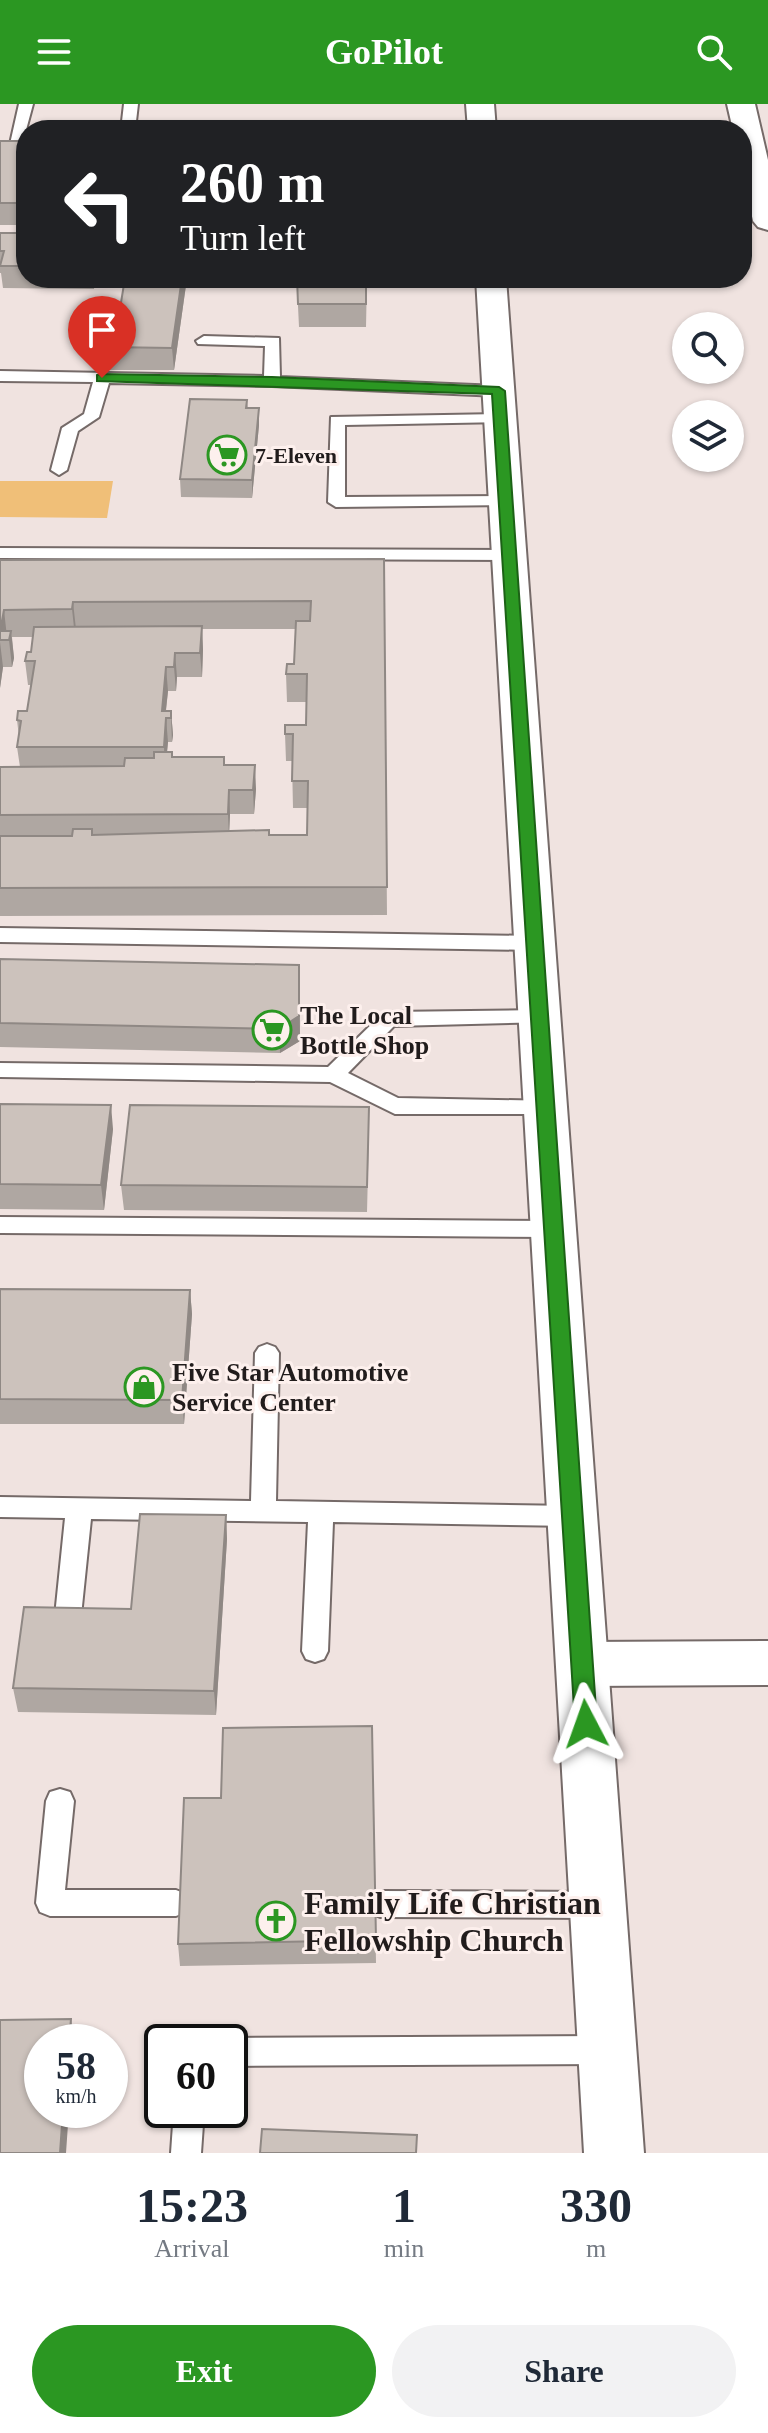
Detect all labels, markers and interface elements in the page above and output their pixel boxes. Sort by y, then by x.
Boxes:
icon: menu [32,30,76,74]
icon: search [692,30,736,74]
text: GoPilot [325,32,443,72]
icon: left [48,152,152,256]
text: 260 m [180,152,325,214]
text: Turn left [180,218,306,258]
pin [68,296,136,378]
icon: arrive [80,308,124,352]
map controls [672,312,744,472]
button: search [672,312,744,384]
button: layers [672,400,744,472]
supermarket icon: 7-Eleven [206,434,248,476]
place label: 7-Eleven [255,443,337,468]
place label: The Local Bottle Shop [300,1001,429,1060]
supermarket icon: The Local Bottle Shop [251,1009,293,1051]
place label: Five Star Automotive Service Center [172,1358,408,1417]
shop icon: Five Star Automotive Service Center [123,1366,165,1408]
position arrow [544,1682,628,1766]
place label: Family Life Christian Fellowship Church [304,1885,601,1958]
church icon: Family Life Christian Fellowship Church [255,1900,297,1942]
speed limit sign: 60 [144,2024,248,2128]
text: 58 [56,2043,96,2088]
text: km/h [55,2085,97,2107]
text: 15:23 [136,2179,248,2232]
text: 1 [392,2179,416,2232]
text: 330 [560,2179,632,2232]
text: Arrival [154,2234,229,2263]
text: min [384,2234,424,2263]
text: m [586,2234,606,2263]
button: Exit [32,2325,376,2417]
button: Share [392,2325,736,2417]

